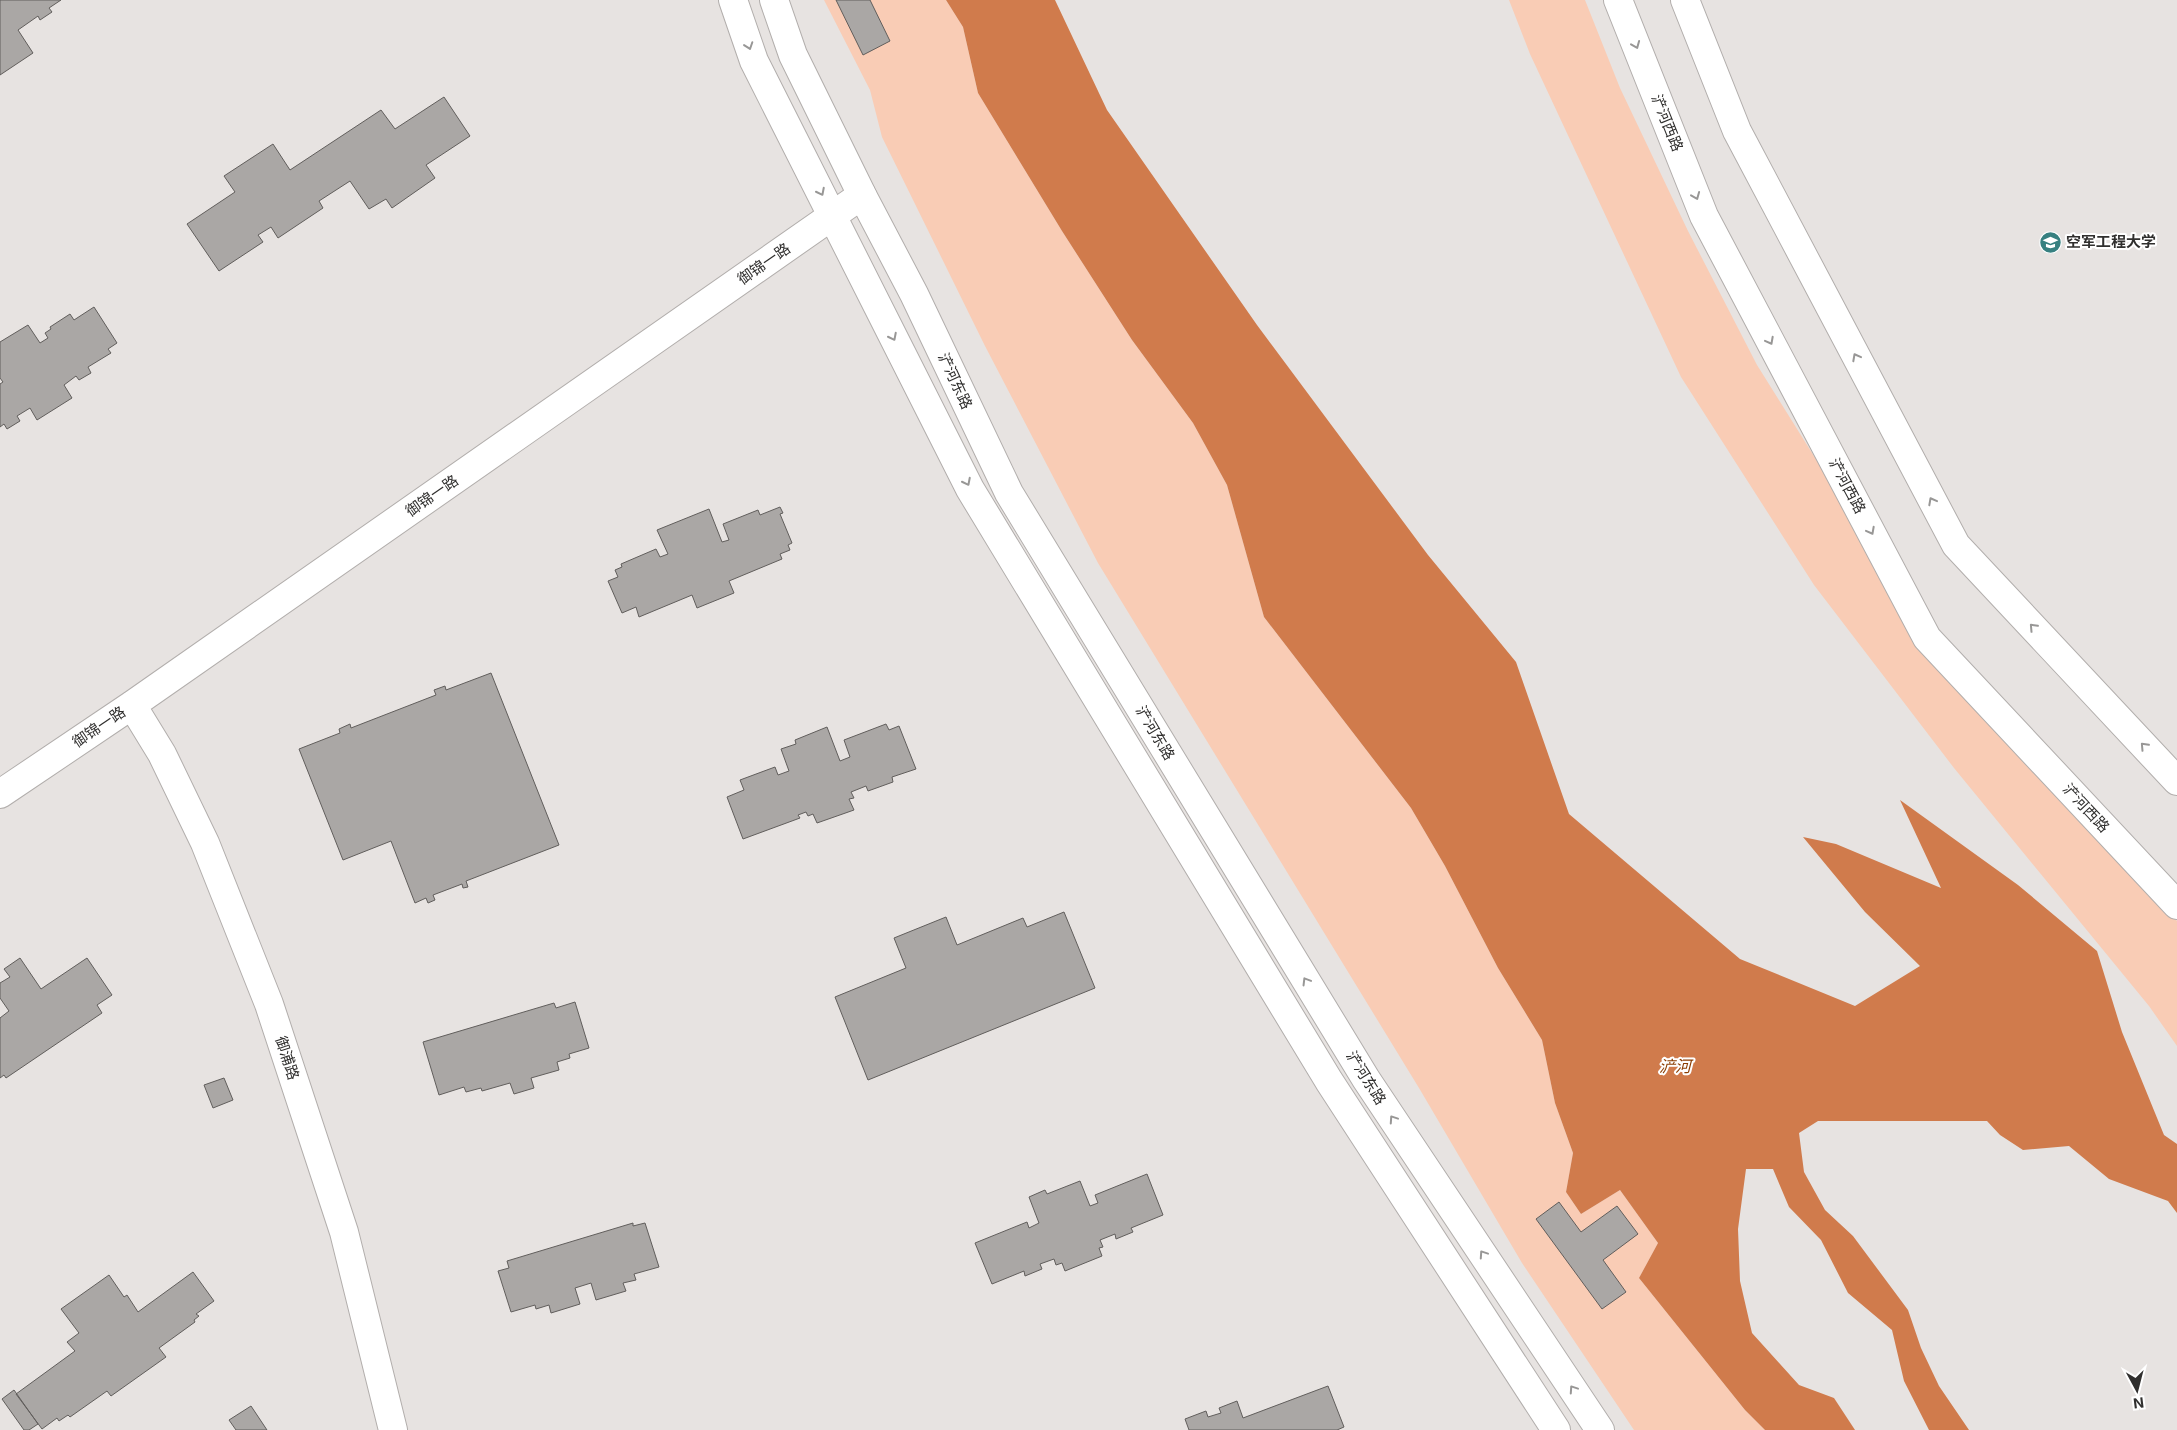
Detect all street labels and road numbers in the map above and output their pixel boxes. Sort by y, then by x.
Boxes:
street label: 浐河西路 [1647,91,1688,154]
street label: 御锦一路 [734,239,794,289]
street label: 浐河东路 [934,350,977,412]
street label: 浐河西路 [1825,455,1870,517]
street label: 御锦一路 [402,471,462,521]
street label: 御锦一路 [69,702,129,751]
street label: 浐河东路 [1132,702,1179,763]
street label: 浐河西路 [2059,779,2114,836]
street label: 御浦路 [271,1034,303,1082]
street label: 浐河东路 [1342,1047,1390,1108]

